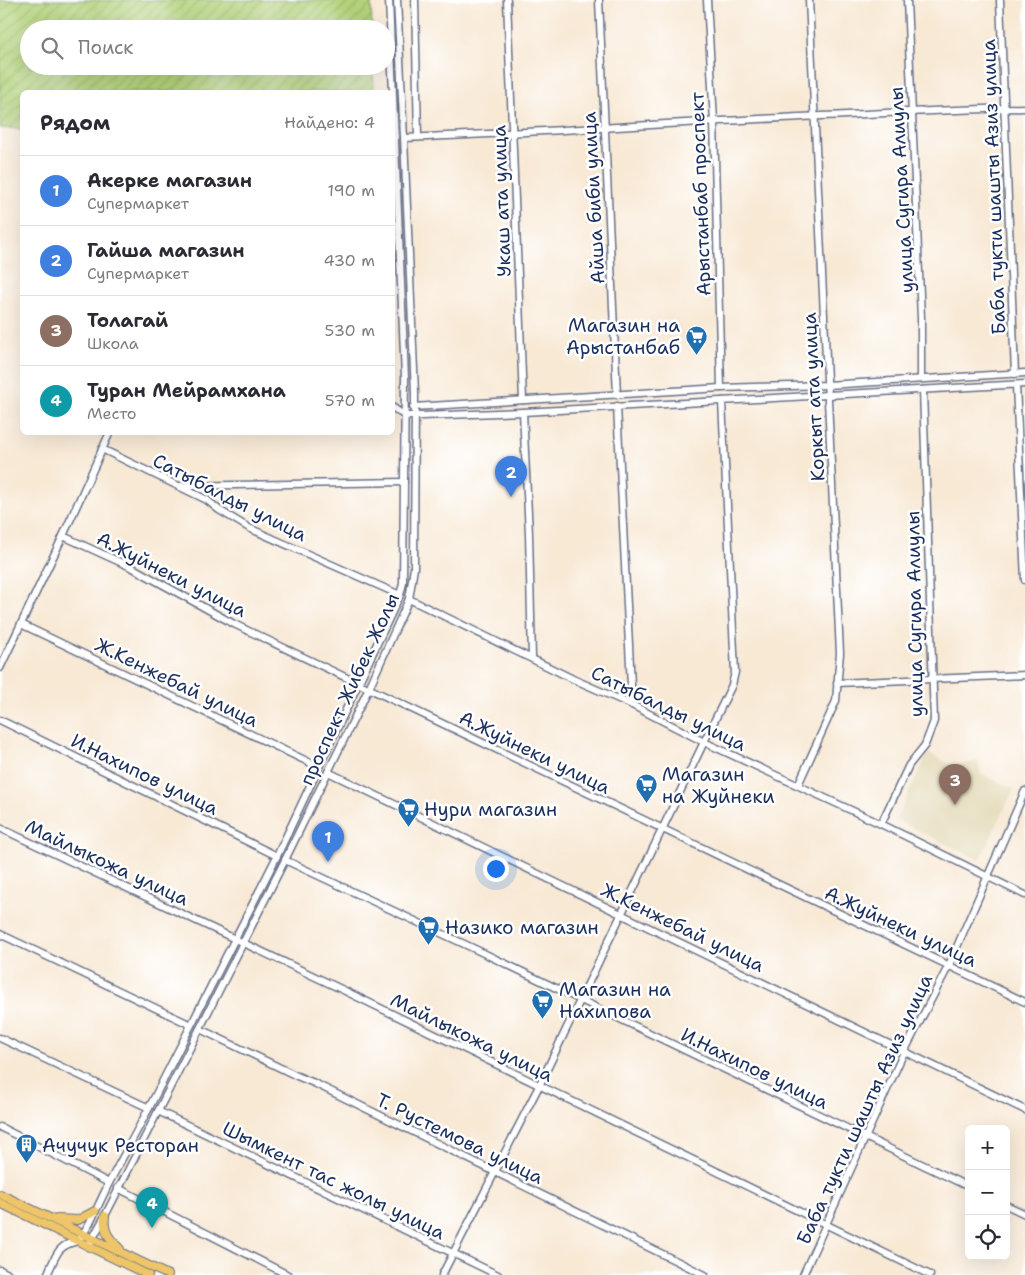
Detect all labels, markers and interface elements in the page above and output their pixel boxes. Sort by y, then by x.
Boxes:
search box [20,20,395,75]
icon: search [38,34,66,62]
text: Поиск [78,35,133,60]
street label: Баба тукти шашты Азиз улица [976,39,1011,335]
street label: улица Сугира Алиулы [884,86,919,294]
street label: Арыстанбаб проспект [684,91,717,296]
text: Рядом [40,109,110,137]
street label: Айша биби улица [576,111,610,285]
text: Найдено: 4 [284,112,375,133]
street label: Укаш ата улица [486,125,517,277]
text: Акерке магазин [87,168,252,193]
text: 1 [52,180,60,201]
text: 190 m [328,180,375,201]
text: Супермаркет [87,193,189,214]
text: Гайша магазин [87,238,245,263]
text: 2 [50,250,62,271]
text: 430 m [324,250,375,271]
text: Супермаркет [87,263,189,284]
text: Толагай [87,308,168,333]
street label: Коркыт ата улица [797,312,830,482]
place label: Магазин на Арыстанбаб [566,313,680,360]
text: 3 [50,320,62,341]
text: 530 m [325,320,375,341]
supermarket icon: Магазин на Арыстанбаб [684,324,708,355]
text: Школа [87,333,139,354]
text: Туран Мейрамхана [87,378,286,403]
text: 4 [50,390,62,411]
text: 570 m [325,390,375,411]
text: Место [87,403,137,424]
street label: Сатыбалды улица [148,448,311,547]
pin: 2 [495,456,527,497]
street label: улица Сугира Алиулы [900,511,929,717]
street label: А.Жуйнеки улица [93,526,251,623]
street label: проспект Жибек Жолы [294,589,405,789]
street label: Ж.Кенжебай улица [91,632,263,733]
street label: Сатыбалды улица [587,660,751,757]
street label: А.Жуйнеки улица [455,705,615,800]
street label: И.Нахипов улица [67,728,223,821]
place label: Магазин на Жуйнеки [662,762,775,809]
pin: 3 [939,764,971,805]
supermarket icon: Магазин на Жуйнеки [634,773,658,804]
supermarket icon: Нури магазин [396,797,420,828]
place label: Нури магазин [424,797,557,822]
street label: Майлыкожа улица [21,814,193,911]
pin: 1 [312,821,344,862]
your location [483,856,509,882]
street label: Ж.Кенжебай улица [597,877,769,978]
street label: А.Жуйнеки улица [821,880,981,973]
supermarket icon: Назико магазин [417,915,441,946]
place label: Назико магазин [445,915,599,940]
street label: Баба тукти шашты Азиз улица [791,970,938,1248]
place label: Магазин на Нахипова [559,977,671,1024]
street label: Майлыкожа улица [386,987,557,1088]
supermarket icon: Магазин на Нахипова [531,988,555,1019]
street label: И.Нахипов улица [677,1022,833,1115]
street label: Т. Рустемова улица [372,1087,548,1190]
street label: Шымкент тас жолы улица [218,1116,449,1245]
map controls [965,1125,1010,1260]
button: + [965,1125,1010,1170]
building icon: Ачучук Ресторан [14,1133,38,1164]
place label: Ачучук Ресторан [42,1133,199,1158]
button: − [965,1170,1010,1215]
pin: 4 [136,1187,168,1228]
button: locate [965,1215,1010,1260]

